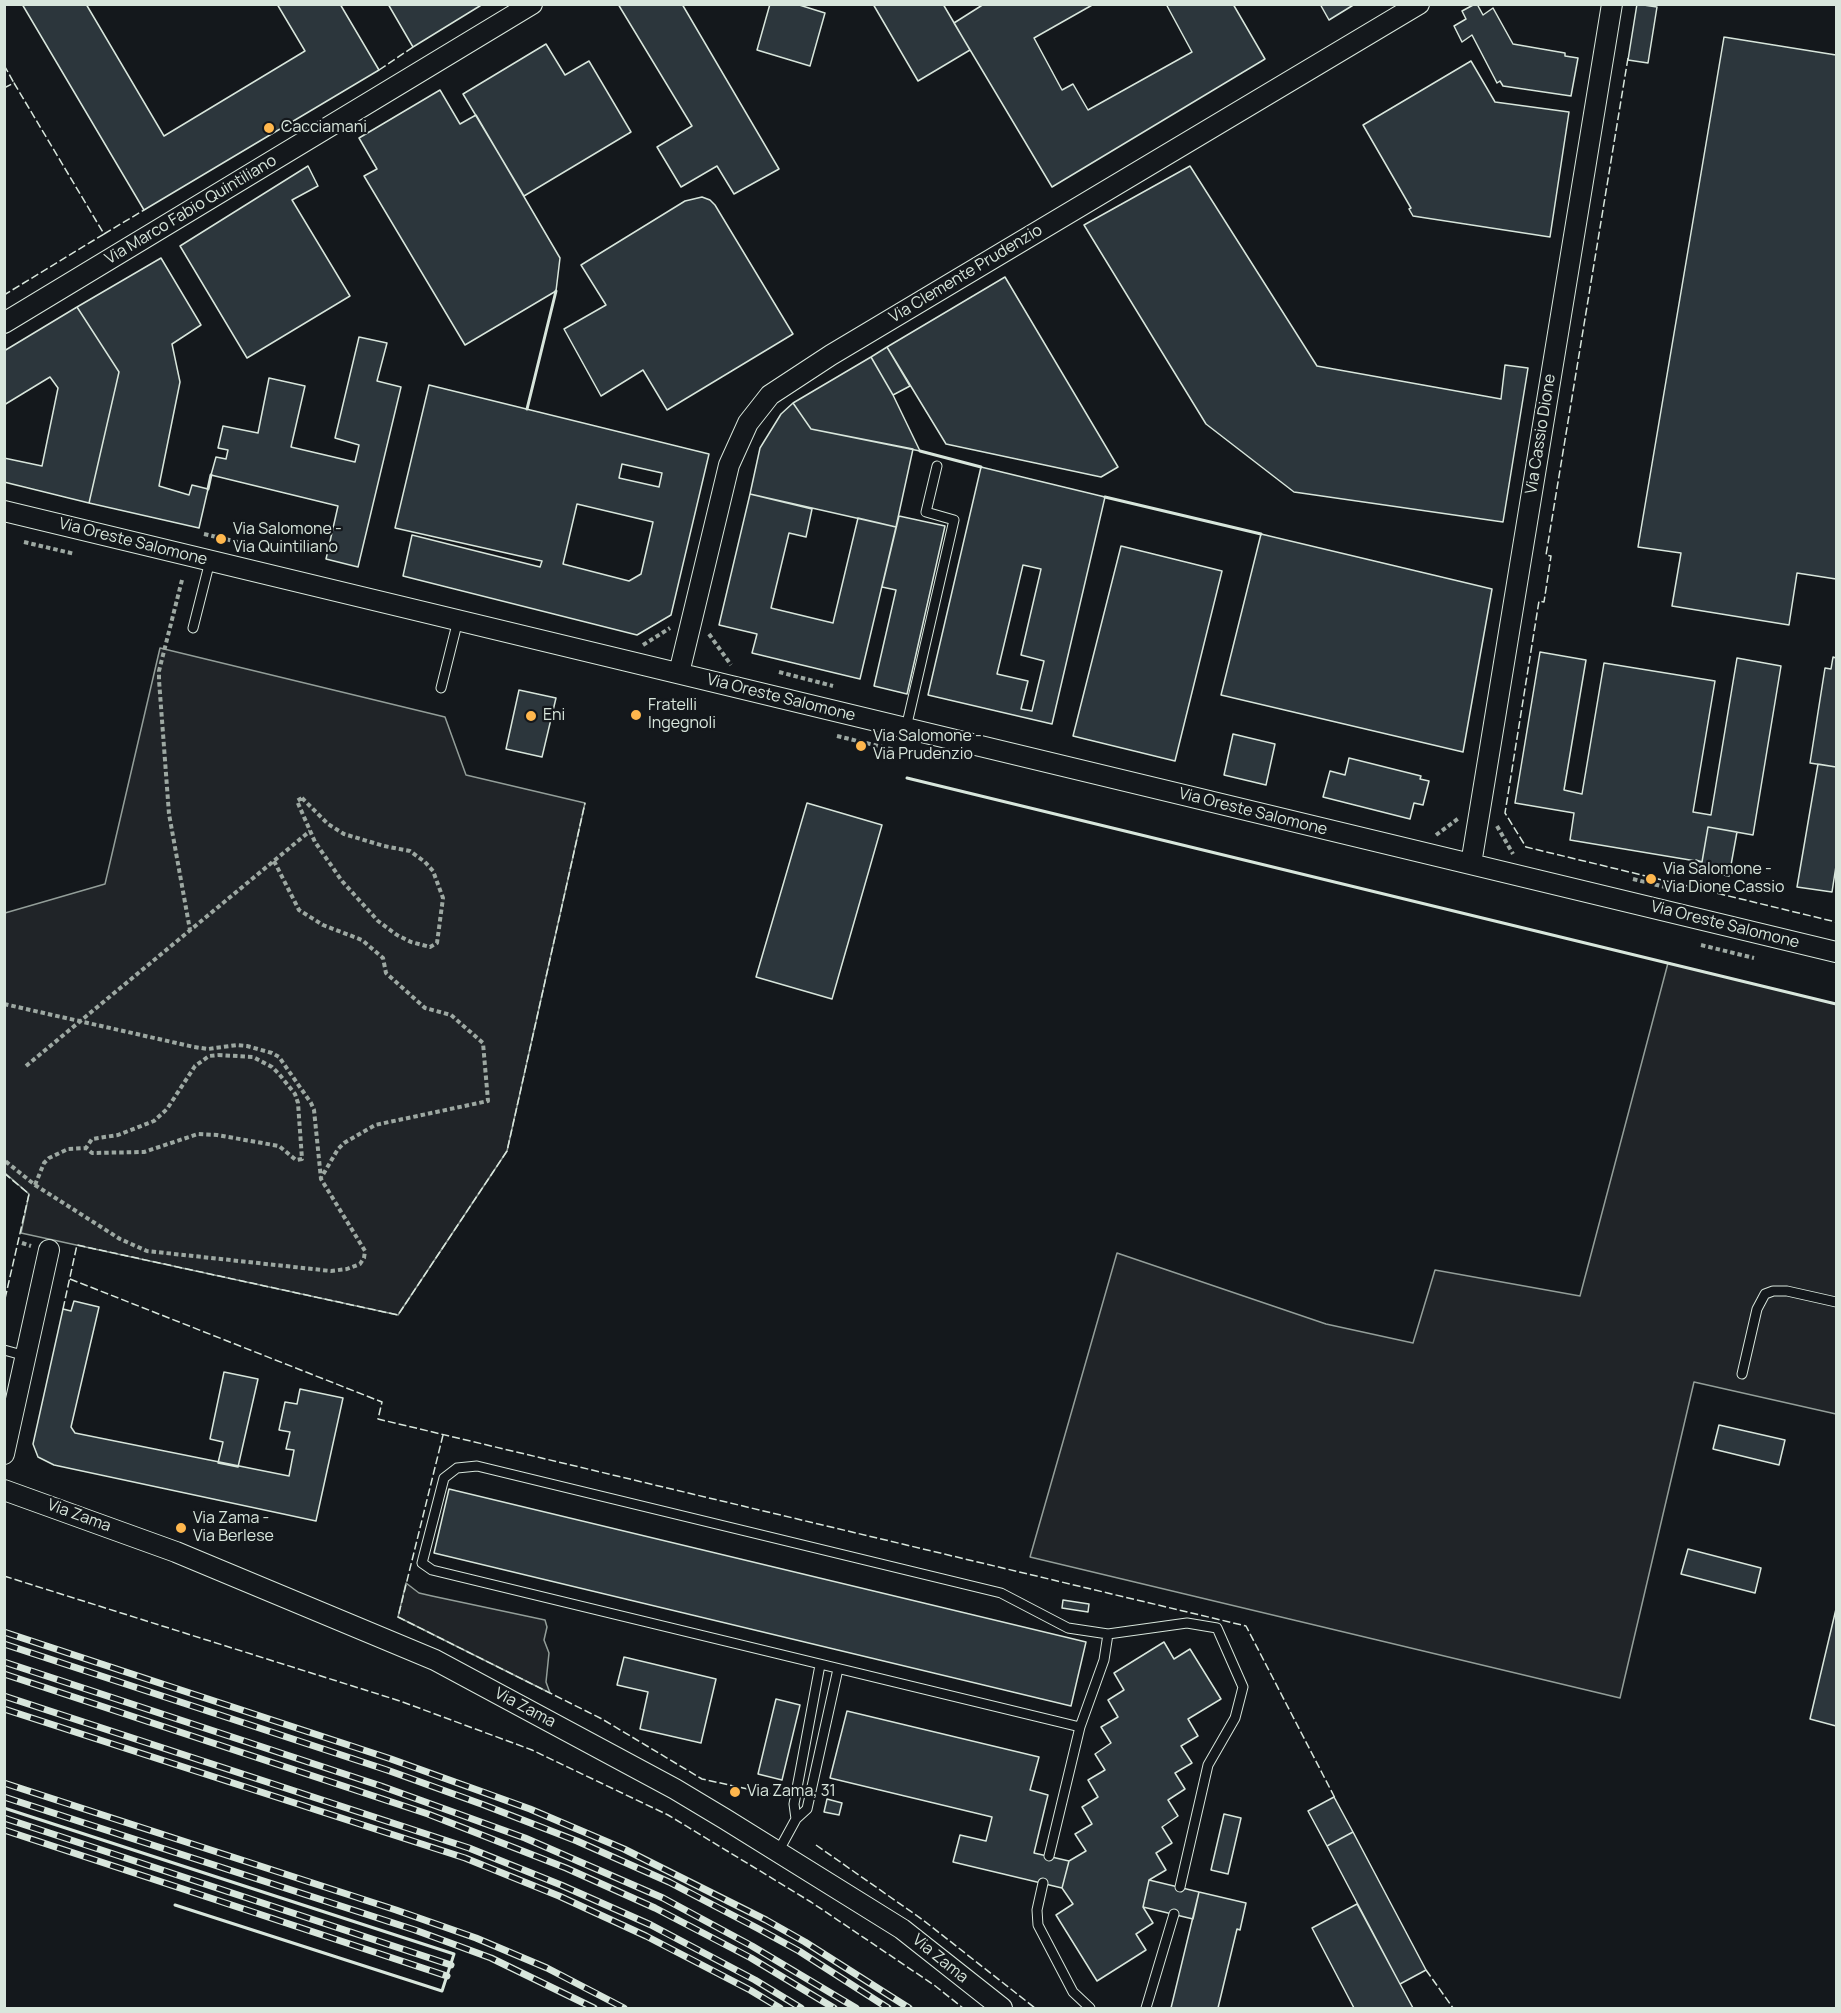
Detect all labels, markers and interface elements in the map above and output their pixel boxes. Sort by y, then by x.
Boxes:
place label: Cacciamani [281,118,367,138]
marker: Cacciamani [262,121,276,135]
street label: Via Marco Fabio Quintiliano [102,151,280,269]
street label: Via Clemente Prudenzio [886,221,1046,327]
street label: Via Cassio Dione [1522,373,1560,495]
street label: Via Oreste Salomone [57,514,209,570]
place label: Via Salomone - Via Quintiliano [233,520,342,558]
marker: Via Salomone - Via Quintiliano [214,532,228,546]
street label: Via Oreste Salomone [705,670,857,726]
place label: Fratelli Ingegnoli [648,696,716,734]
place label: Eni [543,706,565,726]
marker: Fratelli Ingegnoli [629,708,643,722]
marker: Eni [524,709,538,723]
place label: Via Salomone - Via Prudenzio [873,727,982,765]
marker: Via Salomone - Via Prudenzio [854,739,868,753]
street label: Via Oreste Salomone [1177,784,1329,840]
place label: Via Salomone - Via Dione Cassio [1663,860,1784,898]
marker: Via Salomone - Via Dione Cassio [1644,872,1658,886]
street label: Via Oreste Salomone [1649,897,1801,953]
street label: Via Zama [45,1496,113,1536]
place label: Via Zama - Via Berlese [193,1509,274,1547]
marker: Via Zama - Via Berlese [174,1521,188,1535]
street label: Via Zama [491,1684,559,1732]
place label: Via Zama, 31 [747,1782,836,1802]
marker: Via Zama, 31 [728,1785,742,1799]
street label: Via Zama [908,1931,972,1987]

